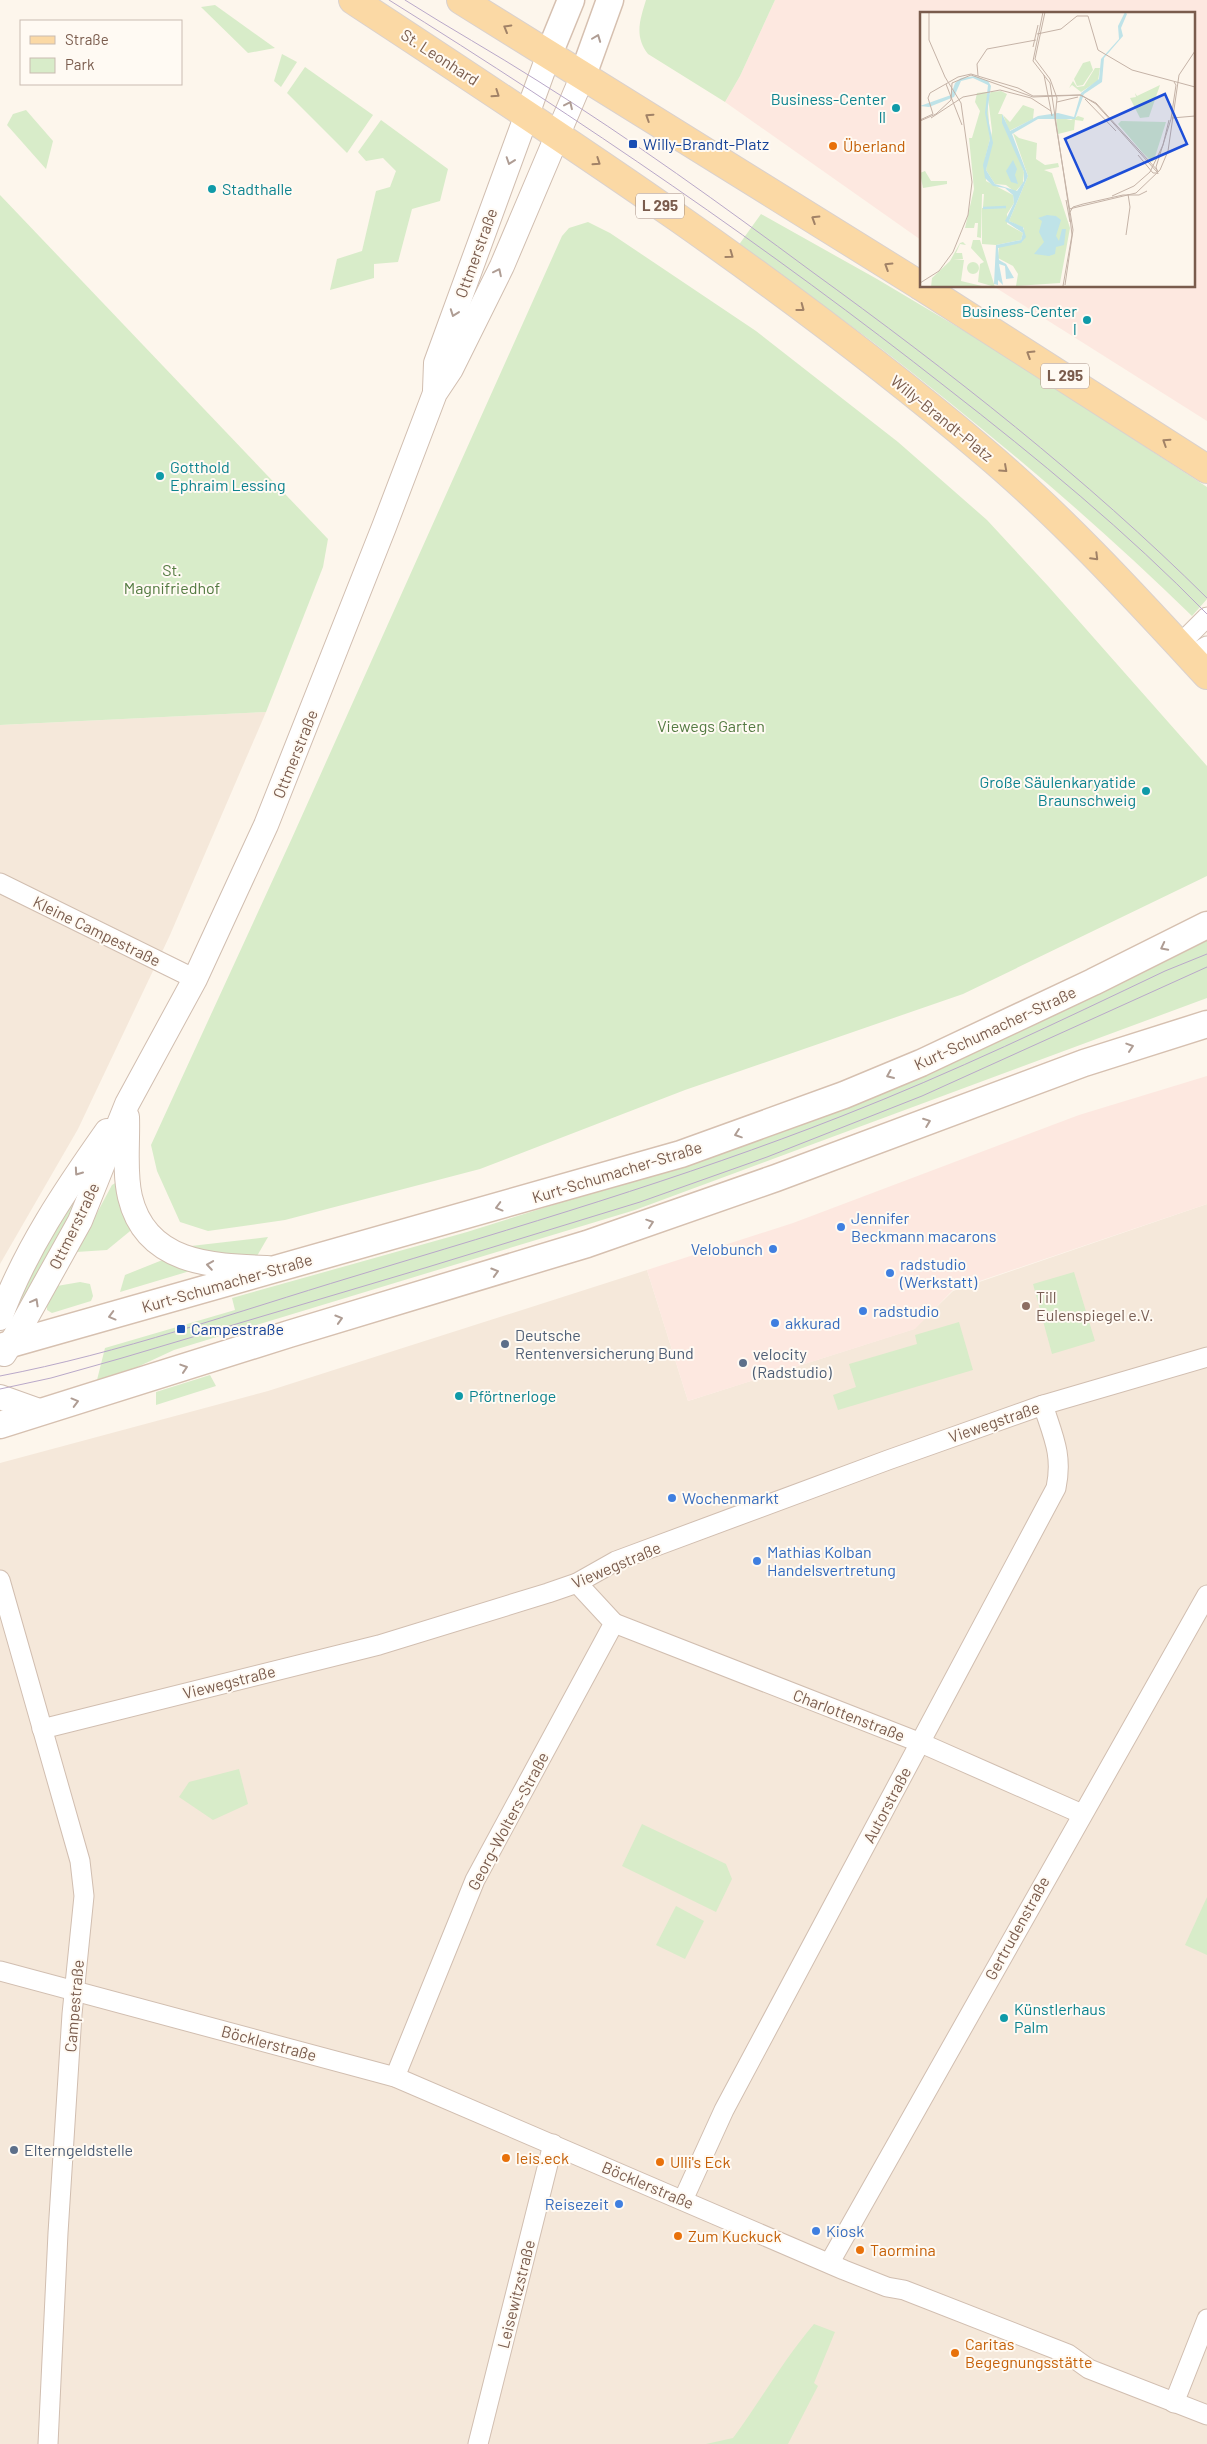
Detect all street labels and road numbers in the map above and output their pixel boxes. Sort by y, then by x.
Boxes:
street label: St. Leonhard [398,24,483,89]
road number: L 295 [636,194,684,218]
street label: Ottmerstraße [451,205,501,300]
road number: L 295 [1041,364,1089,388]
street label: Willy-Brandt-Platz [887,371,997,465]
street label: Ottmerstraße [268,707,321,801]
street label: Kleine Campestraße [30,891,164,970]
street label: Kurt-Schumacher-Straße [911,982,1079,1073]
street label: Kurt-Schumacher-Straße [530,1137,704,1206]
street label: Ottmerstraße [44,1179,103,1272]
street label: Kurt-Schumacher-Straße [139,1249,314,1316]
street label: Viewegstraße [946,1397,1042,1446]
street label: Viewegstraße [568,1537,663,1592]
street label: Viewegstraße [180,1661,277,1702]
street label: Charlottenstraße [791,1684,908,1745]
street label: Georg-Wolters-Straße [463,1748,552,1893]
street label: Autorstraße [859,1764,914,1846]
street label: Gertrudenstraße [980,1873,1053,1983]
street label: Campestraße [60,1959,87,2053]
street label: Böcklerstraße [219,2021,319,2064]
street label: Böcklerstraße [599,2157,697,2212]
street label: Leisewitzstraße [493,2238,538,2350]

